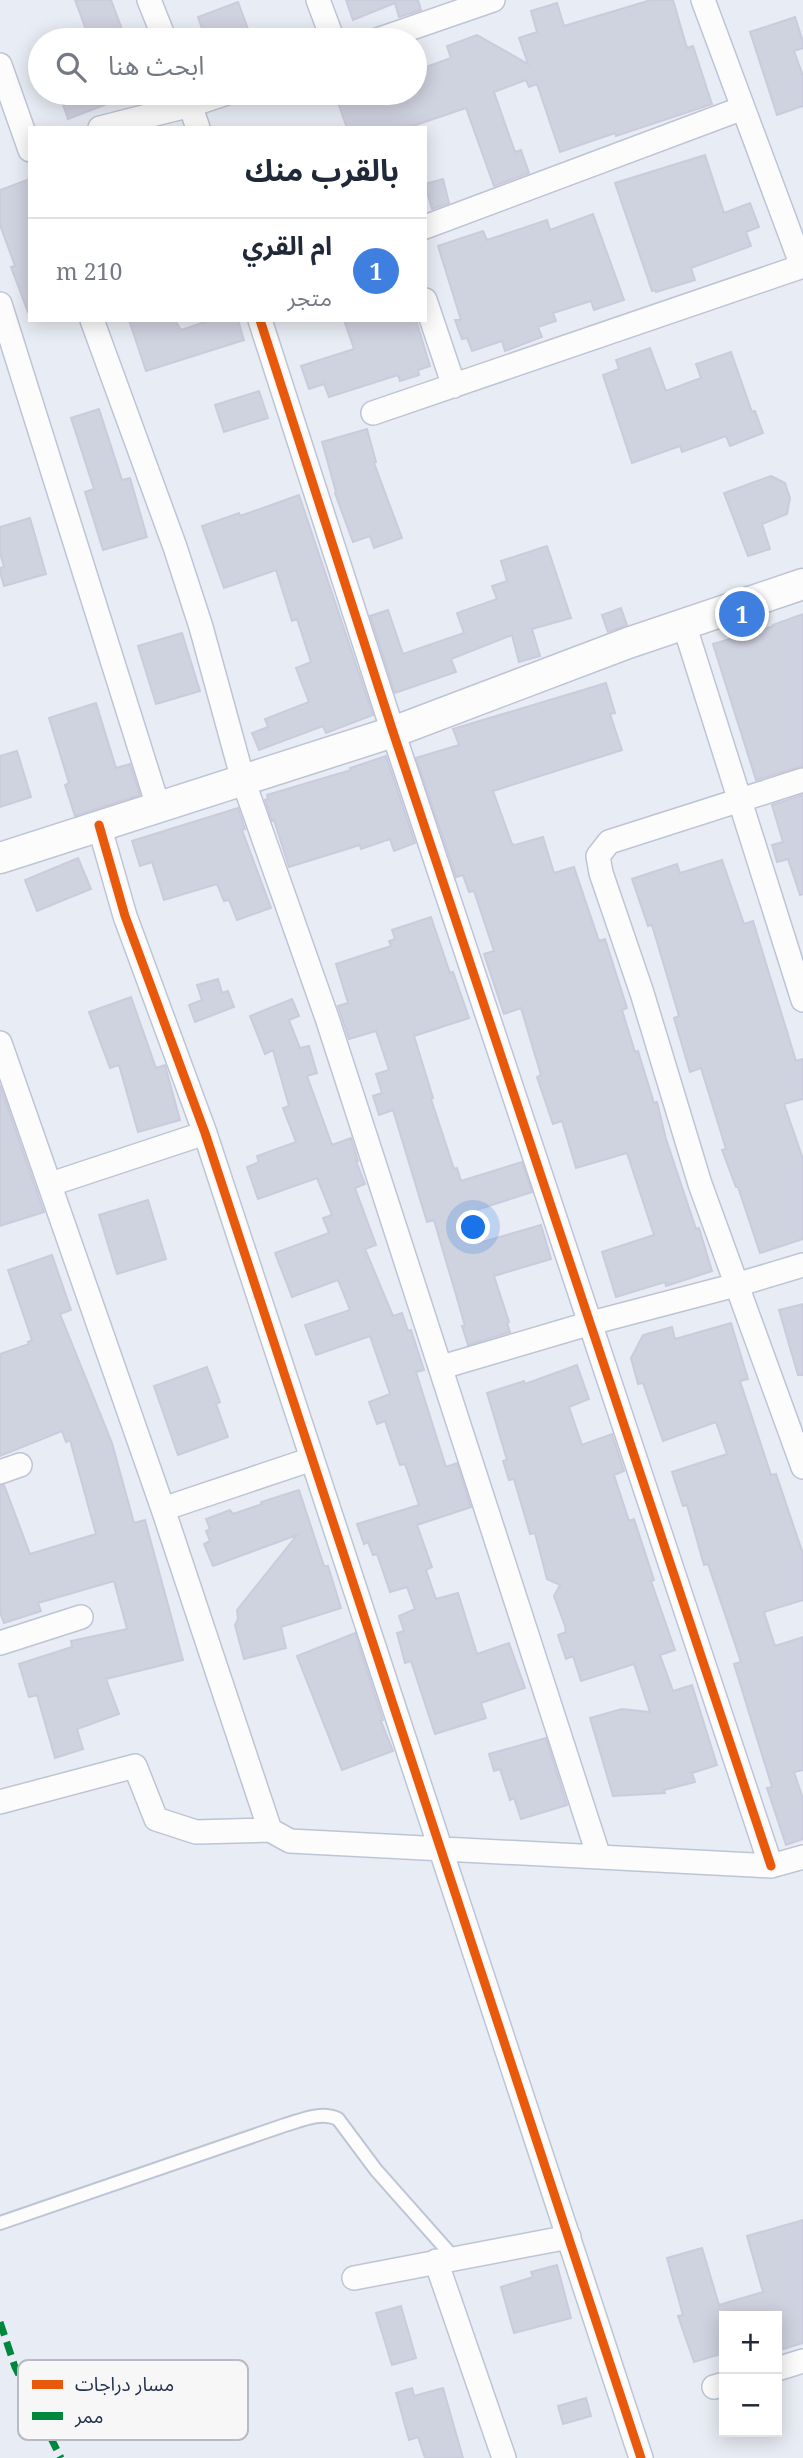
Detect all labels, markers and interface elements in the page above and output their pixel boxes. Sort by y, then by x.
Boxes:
search box [28,28,427,105]
text: ابحث هنا [108,47,204,83]
icon: search [52,48,90,86]
text: بالقرب منك [245,149,399,190]
text: ام القري [242,227,332,263]
text: 210 m [56,255,122,287]
text: 1 [370,255,383,287]
text: متجر [288,281,332,313]
pin: 1 [719,588,765,640]
your location [456,1210,490,1244]
map controls [719,2311,782,2437]
button: + [719,2311,782,2374]
legend [18,2360,248,2440]
text: مسار دراجات [75,2371,174,2397]
button: − [719,2374,782,2437]
text: ممر [74,2403,103,2429]

